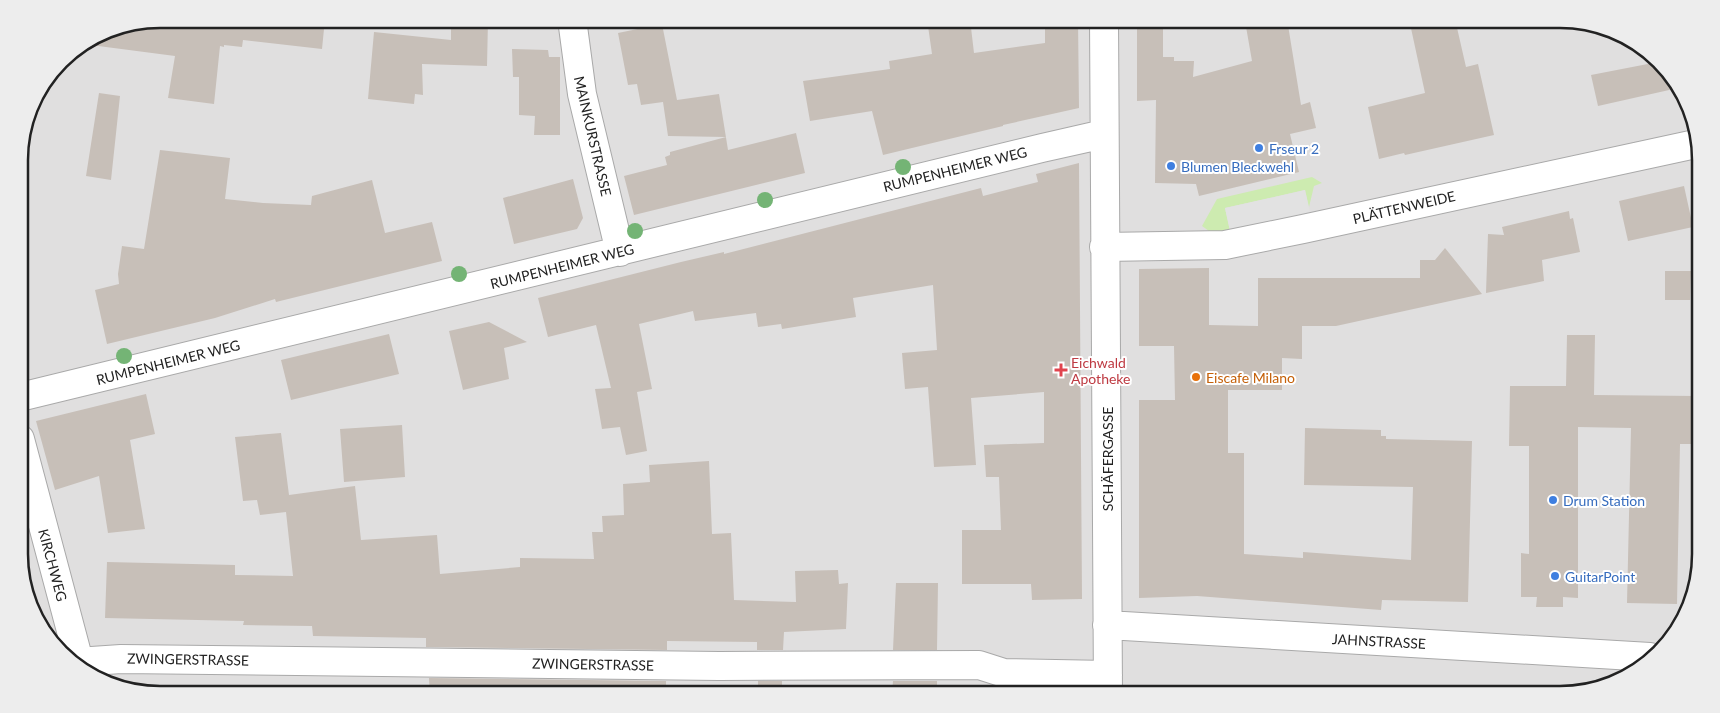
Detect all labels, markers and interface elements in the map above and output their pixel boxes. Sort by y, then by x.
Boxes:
street label: MAINKURSTRASSE [571,74,615,198]
place label: Frseur 2 [1269,140,1319,157]
marker: Frseur 2 [1253,142,1265,154]
street label: RUMPENHEIMER WEG [881,143,1029,195]
place label: Blumen Bleckwehl [1181,158,1294,175]
marker: Blumen Bleckwehl [1165,160,1177,172]
street label: PLÄTTENWEIDE [1351,187,1457,227]
street label: RUMPENHEIMER WEG [488,240,636,292]
street label: RUMPENHEIMER WEG [94,336,242,388]
place label: Eichwald Apotheke [1071,354,1130,387]
marker: Eichwald Apotheke [1055,364,1067,376]
place label: Eiscafe Milano [1206,369,1295,386]
marker: Eiscafe Milano [1190,371,1202,383]
street label: SCHÄFERGASSE [1099,407,1116,511]
place label: Drum Station [1563,492,1645,509]
marker: Drum Station [1547,494,1559,506]
street label: KIRCHWEG [35,527,71,603]
place label: GuitarPoint [1565,568,1635,585]
marker: GuitarPoint [1549,570,1561,582]
street label: JAHNSTRASSE [1332,630,1426,652]
street label: ZWINGERSTRASSE [127,649,249,669]
street label: ZWINGERSTRASSE [532,654,654,674]

